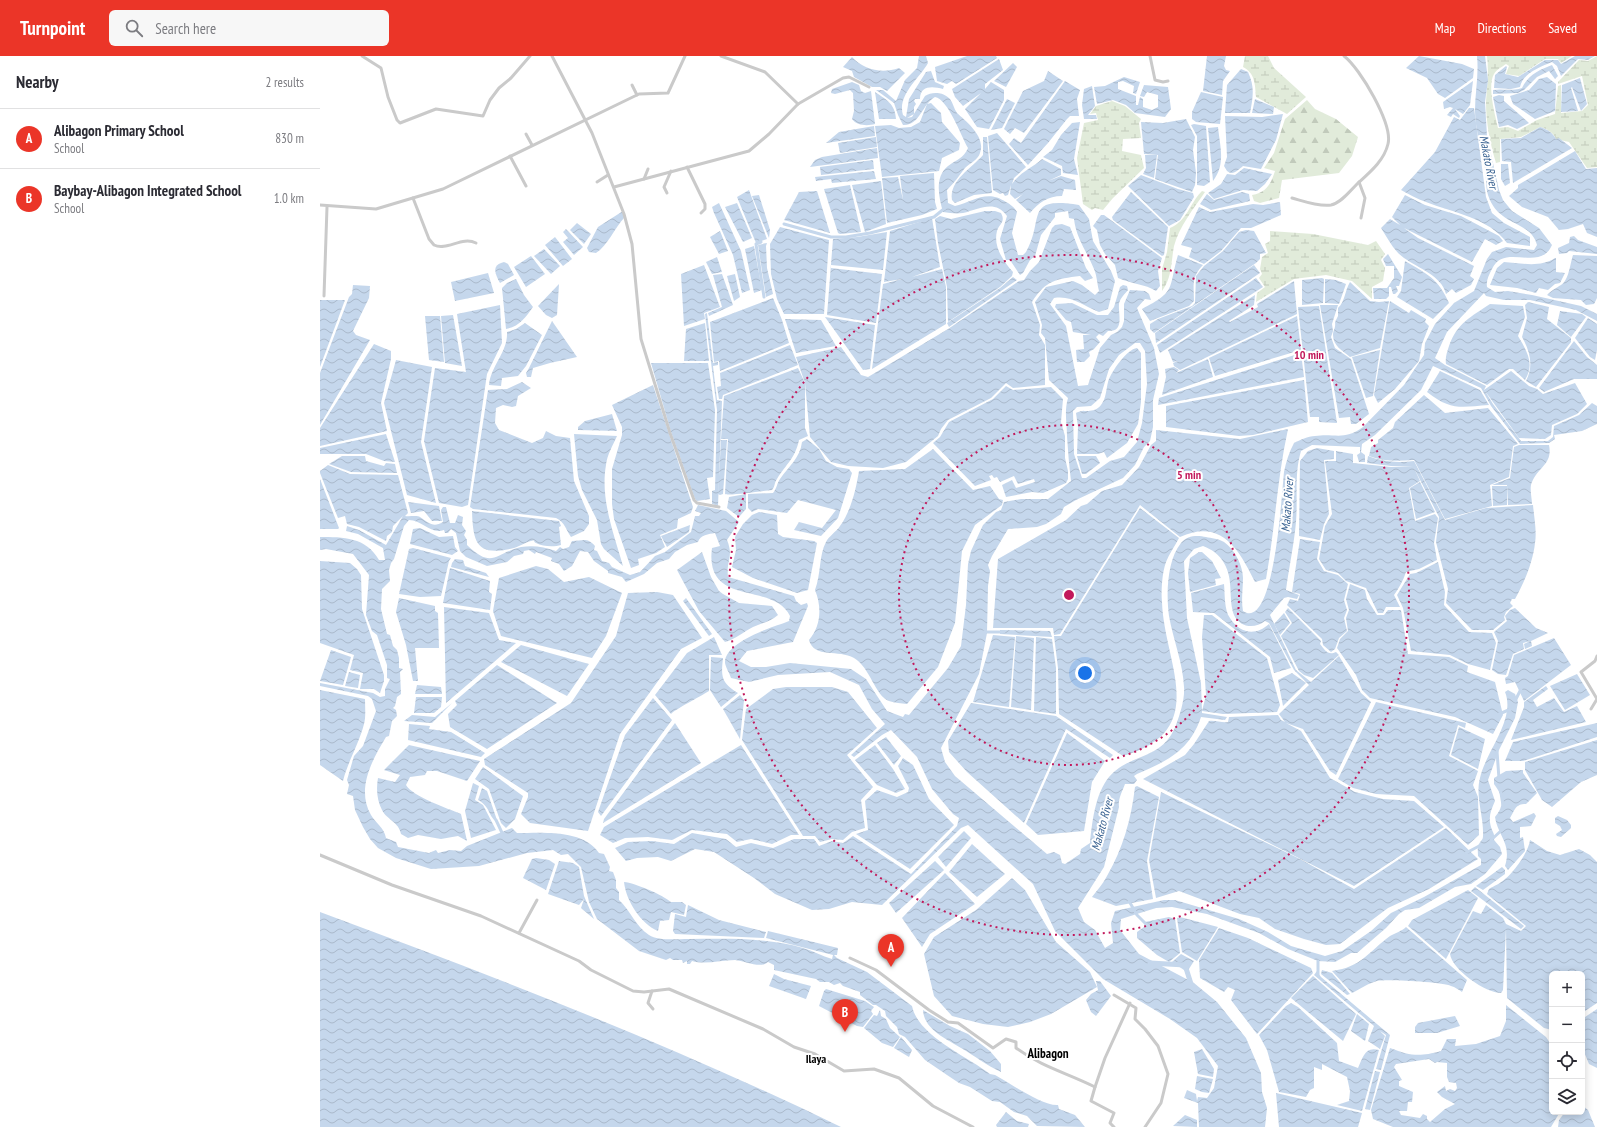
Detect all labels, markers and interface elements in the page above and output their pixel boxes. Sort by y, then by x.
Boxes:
search box [109,10,389,46]
text: Turnpoint [20,16,85,40]
icon: search [123,17,145,39]
text: Search here [155,19,216,38]
text: Map [1435,19,1455,37]
text: Directions [1477,19,1526,37]
text: Saved [1548,19,1577,37]
text: Nearby [16,71,59,93]
text: 2 results [265,74,304,91]
text: Alibagon Primary School [54,121,184,140]
text: A [26,130,32,147]
text: 830 m [275,130,304,147]
water label: Makato River [1476,134,1502,192]
text: School [54,140,84,157]
text: Baybay-Alibagon Integrated School [54,181,242,200]
text: B [26,190,32,207]
text: 1.0 km [274,190,304,207]
text: School [54,200,84,217]
text: 10 min [1294,347,1324,362]
text: 5 min [1177,467,1201,482]
water label: Makato River [1278,476,1296,533]
centre of rings [1062,588,1076,602]
your location [1075,663,1095,683]
water label: Makato River [1088,794,1117,852]
pin: A [878,934,904,967]
map controls [1549,971,1585,1115]
button: + [1549,971,1585,1007]
pin: B [832,999,858,1032]
button: − [1549,1007,1585,1043]
button: locate [1549,1043,1585,1079]
district label: Alibagon [1026,1045,1069,1062]
district label: Ilaya [806,1051,826,1066]
button: layers [1549,1079,1585,1115]

